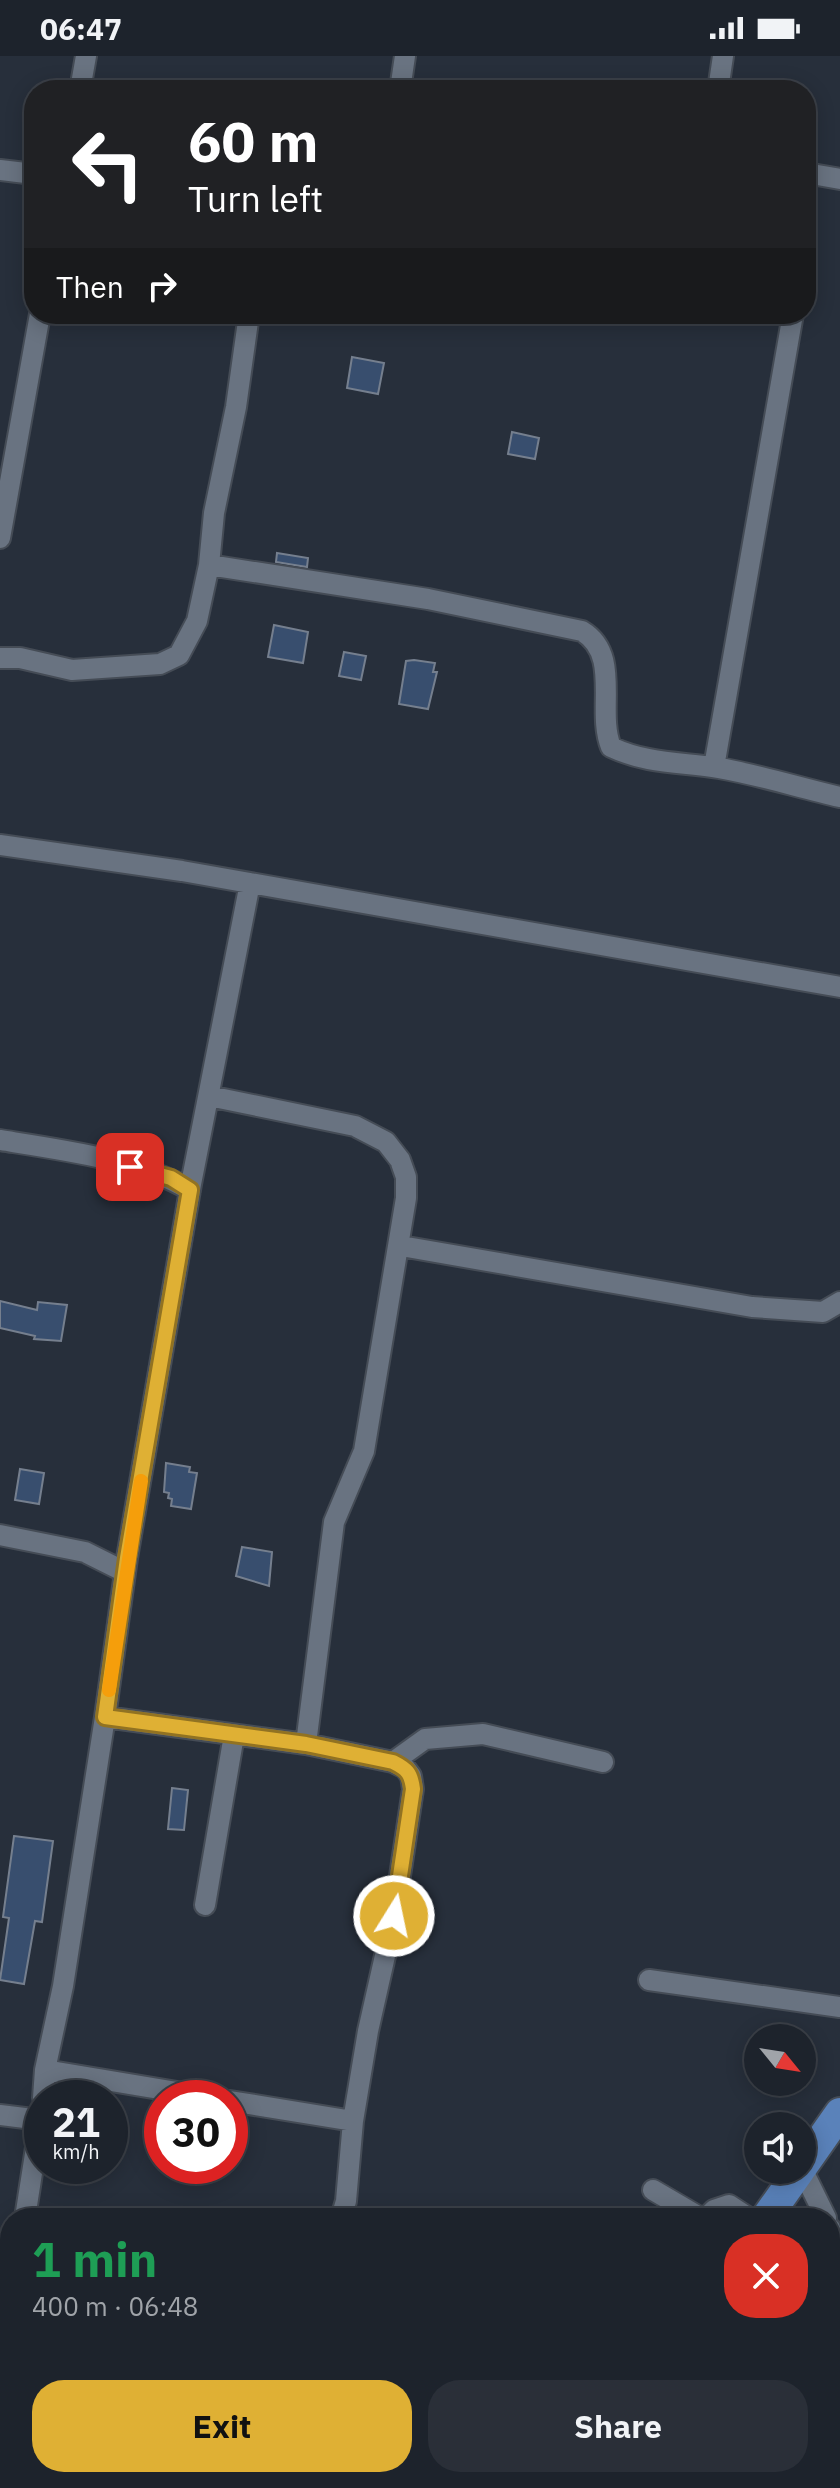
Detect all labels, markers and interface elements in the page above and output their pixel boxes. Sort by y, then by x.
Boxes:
text: 06:47 [40,9,122,48]
text: 60 m [188,105,318,177]
icon: left [56,112,160,216]
text: Turn left [188,175,323,222]
icon: right [140,264,184,308]
text: Then [56,267,124,306]
pin [96,1133,164,1201]
icon: arrive [108,1145,152,1189]
position arrow [352,1874,436,1958]
north arrow [744,2024,816,2096]
map controls [744,2024,816,2184]
speed limit sign: 30 [144,2080,248,2184]
text: 21 [52,2096,100,2148]
button: sound [744,2112,816,2184]
text: km/h [52,2138,100,2165]
text: 1 min [32,2228,157,2290]
button: close [724,2234,808,2318]
text: 400 m · 06:48 [32,2289,198,2323]
button: Exit [32,2380,412,2472]
button: Share [428,2380,808,2472]

